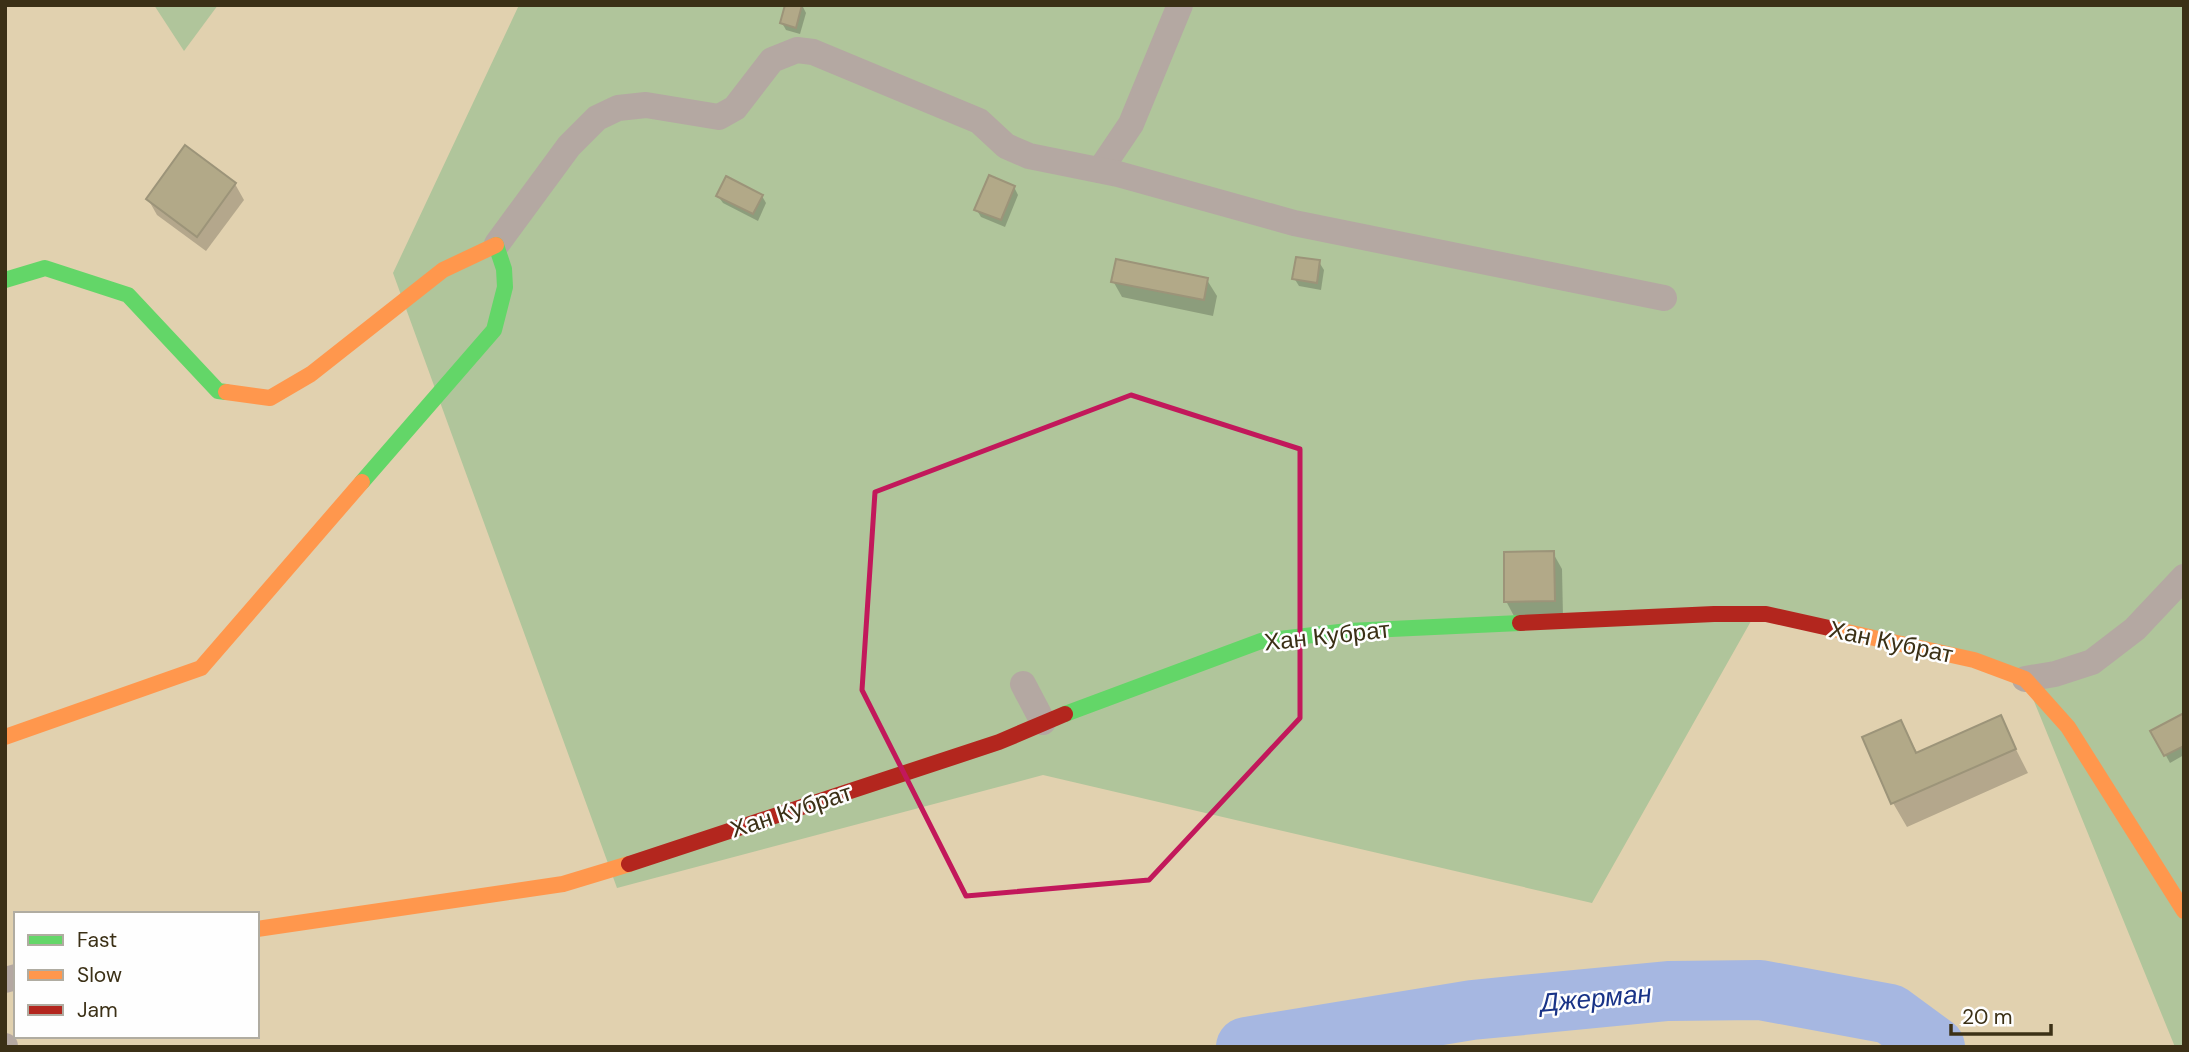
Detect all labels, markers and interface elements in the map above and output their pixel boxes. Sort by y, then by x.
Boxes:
street label: Хан Кубрат [1263,613,1391,658]
street label: Хан Кубрат [1826,613,1956,670]
street label: Хан Кубрат [726,776,856,845]
legend [14,912,259,1038]
text: Fast [77,926,117,954]
text: Slow [77,961,122,989]
water label: Джерман [1536,976,1653,1020]
scale bar [1951,992,2051,1036]
text: Jam [77,996,118,1024]
text: 20 m [1962,1003,2013,1031]

